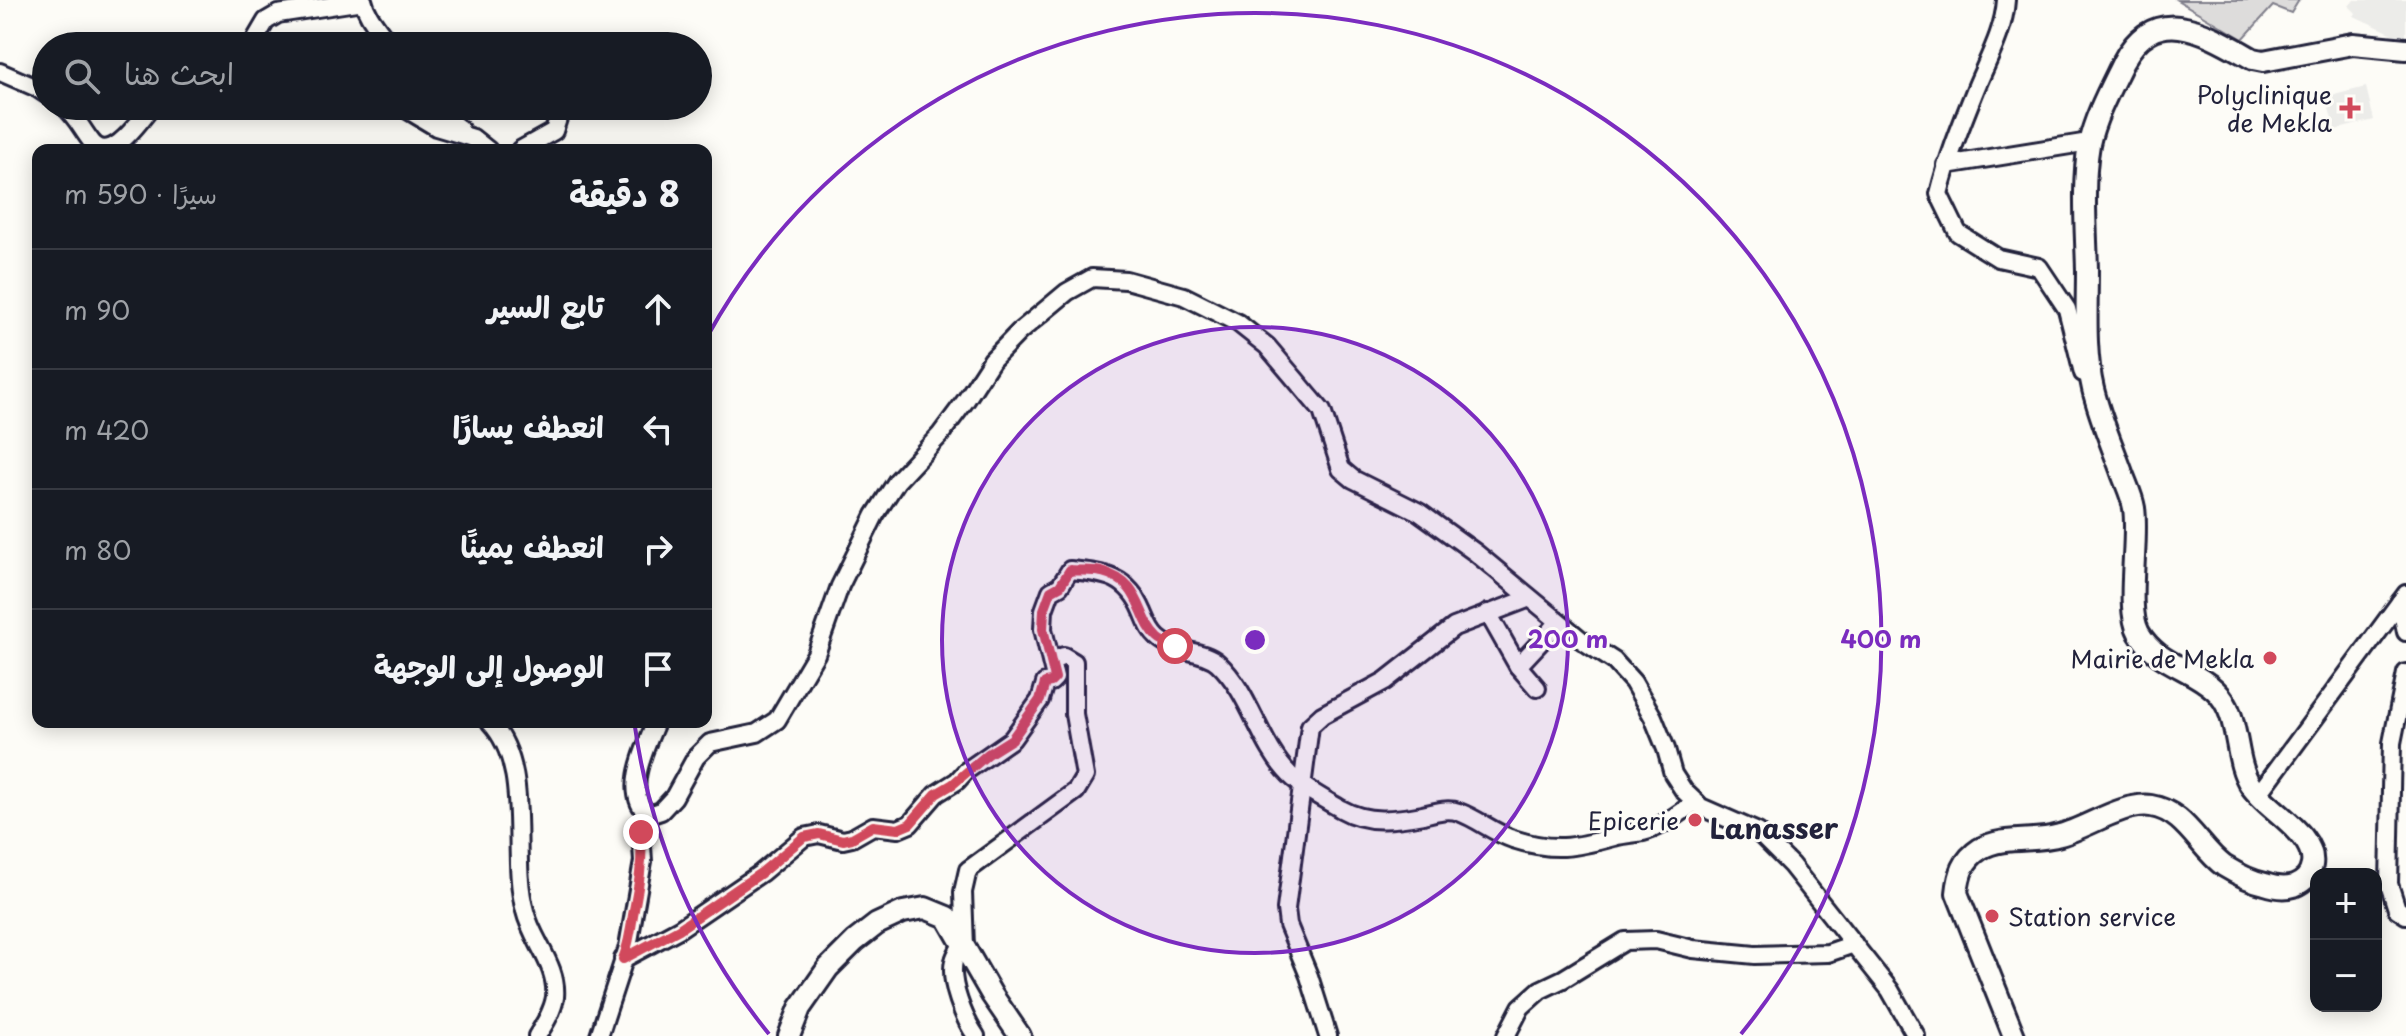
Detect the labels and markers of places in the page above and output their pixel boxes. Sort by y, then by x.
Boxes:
place label: Polyclinique de Mekla [2196,76,2332,140]
marker: Polyclinique de Mekla [2339,97,2361,119]
centre of rings [1241,626,1269,654]
place label: Mairie de Mekla [2071,640,2254,676]
marker: Mairie de Mekla [2261,649,2279,667]
place label: Epicerie [1588,802,1679,838]
marker: Epicerie [1686,811,1704,829]
place label: Station service [2008,898,2176,934]
marker: Station service [1983,907,2001,925]

